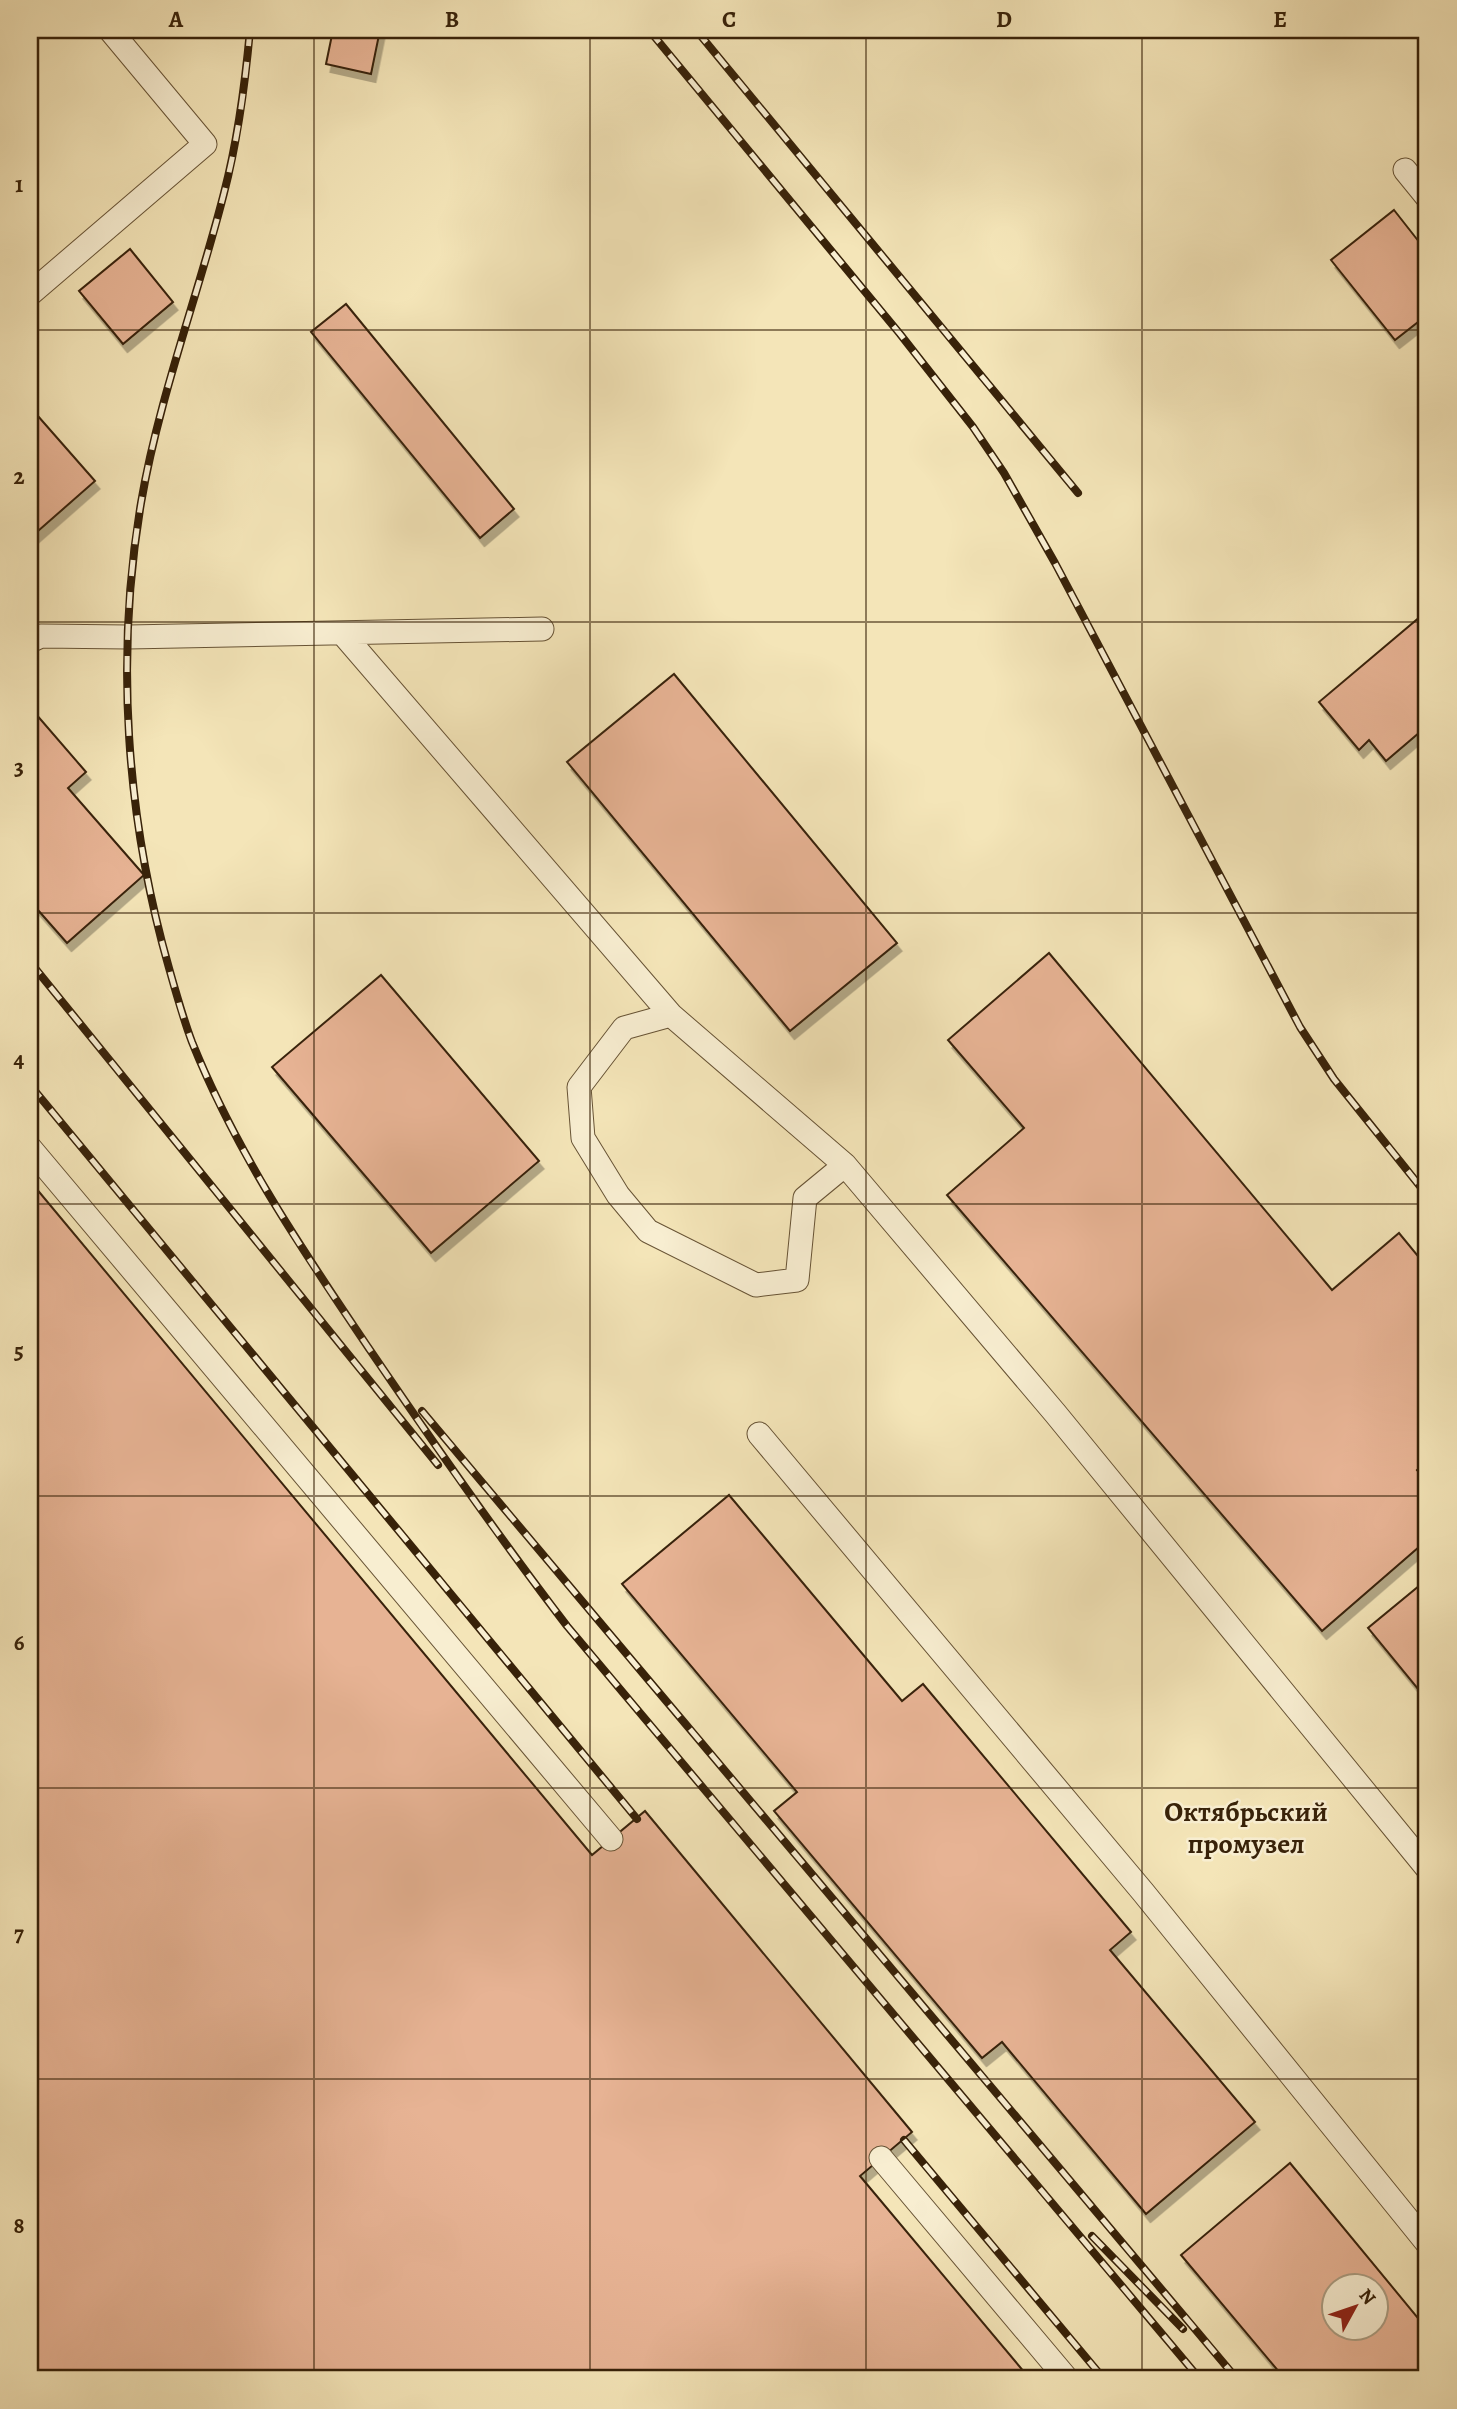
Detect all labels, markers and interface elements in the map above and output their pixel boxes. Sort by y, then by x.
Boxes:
text: A [168,4,184,35]
text: B [445,4,459,35]
text: C [722,4,736,35]
text: D [996,4,1012,35]
text: E [1273,4,1287,35]
text: 1 [15,169,23,200]
text: 2 [13,461,25,492]
text: 3 [14,752,24,783]
text: 4 [14,1044,25,1075]
text: 5 [14,1335,24,1366]
text: 6 [14,1627,25,1658]
district label: Октябрьский промузел [1164,1793,1328,1863]
text: 7 [14,1918,24,1949]
text: 8 [13,2210,25,2241]
north arrow [1320,2272,1390,2342]
text: N [1353,2283,1382,2310]

